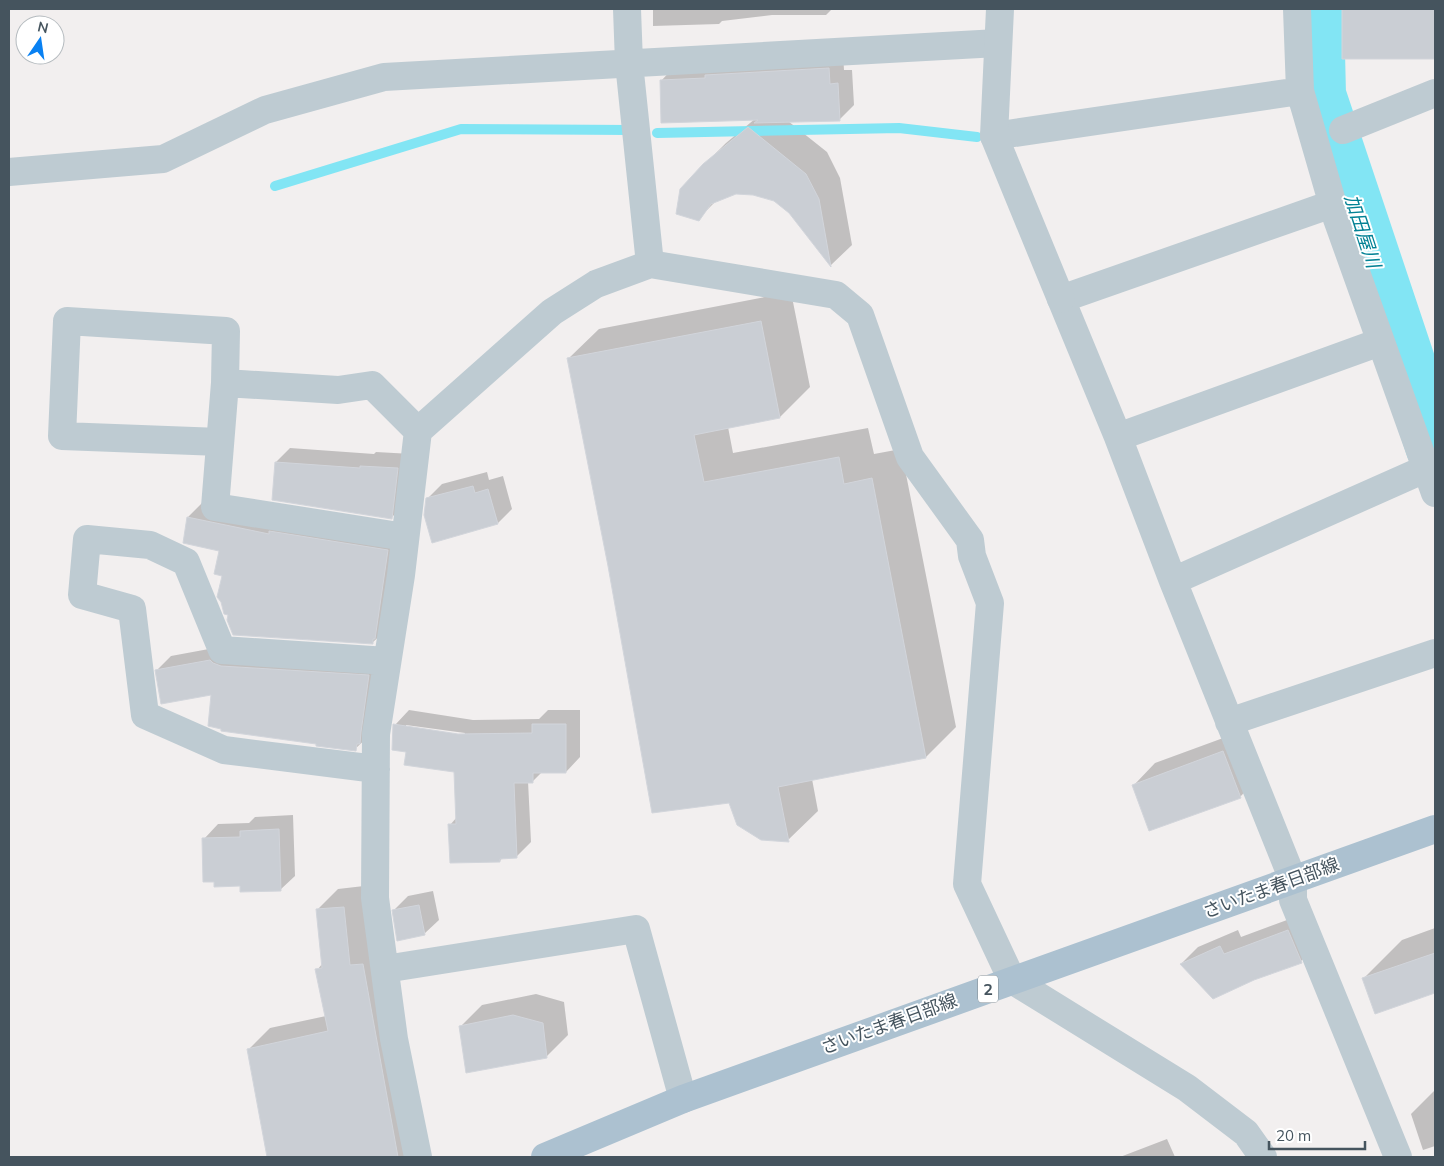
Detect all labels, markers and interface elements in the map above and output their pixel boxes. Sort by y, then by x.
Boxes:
north arrow [15,15,65,65]
text: N [36,17,50,37]
water label: 加田屋川 [1340,191,1387,273]
street label: さいたま春日部線 [1199,852,1342,923]
road number: 2 [978,976,998,1002]
street label: さいたま春日部線 [817,988,960,1059]
scale bar [1269,1118,1365,1150]
text: 20 m [1276,1126,1311,1145]

